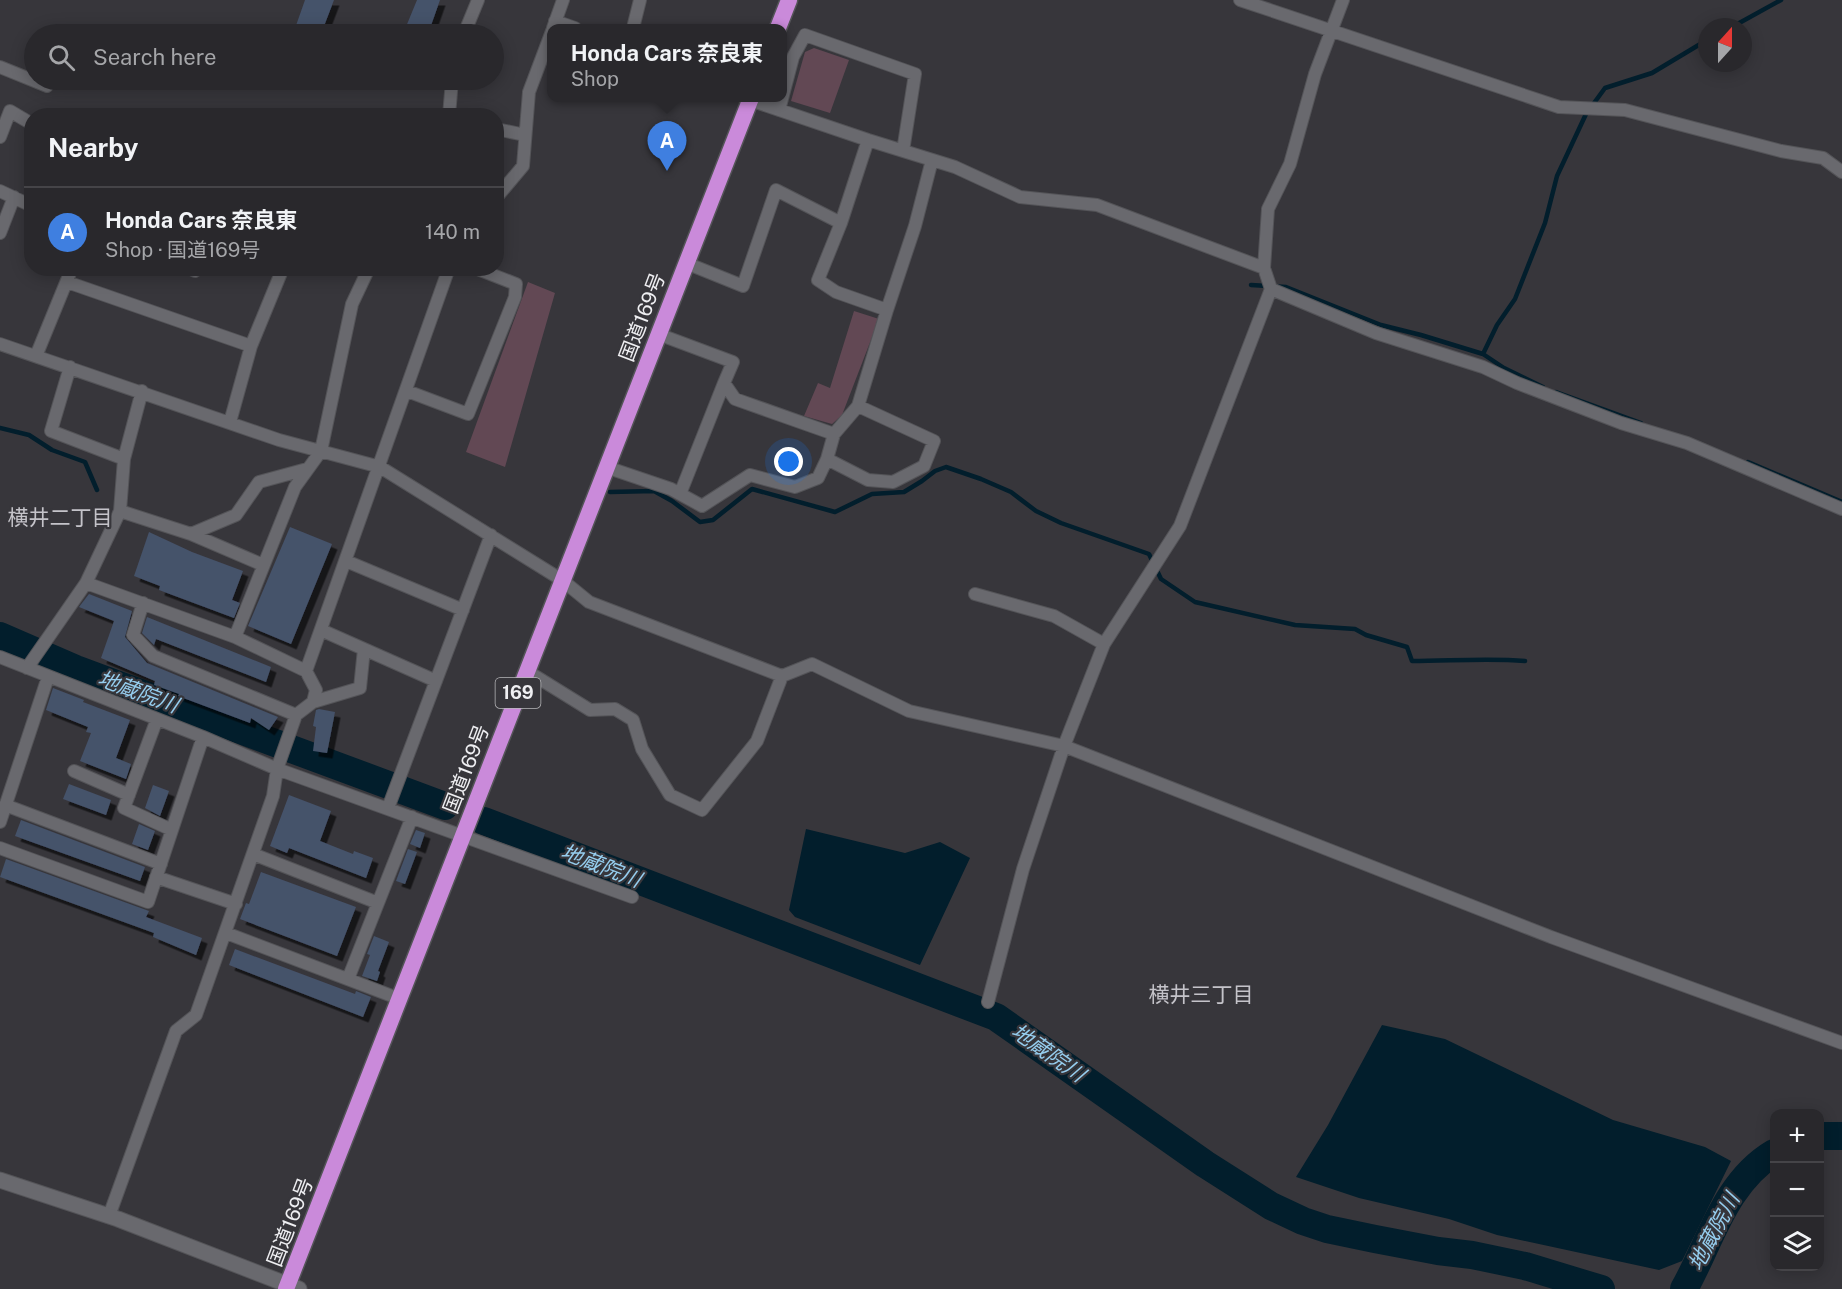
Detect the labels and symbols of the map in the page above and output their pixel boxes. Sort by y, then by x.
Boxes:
north arrow [1698,18,1752,72]
pin: A [648,122,686,171]
street label: 国道169号 [614,269,670,365]
your location [774,447,803,476]
district label: 横井二丁目 [8,505,113,530]
water label: 地蔵院川 [94,665,184,718]
road number: 169 [496,678,540,708]
street label: 国道169号 [438,721,494,817]
water label: 地蔵院川 [557,839,647,893]
district label: 横井三丁目 [1149,982,1254,1007]
water label: 地蔵院川 [1007,1018,1091,1088]
street label: 国道169号 [262,1174,318,1270]
water label: 地蔵院川 [1683,1187,1745,1275]

